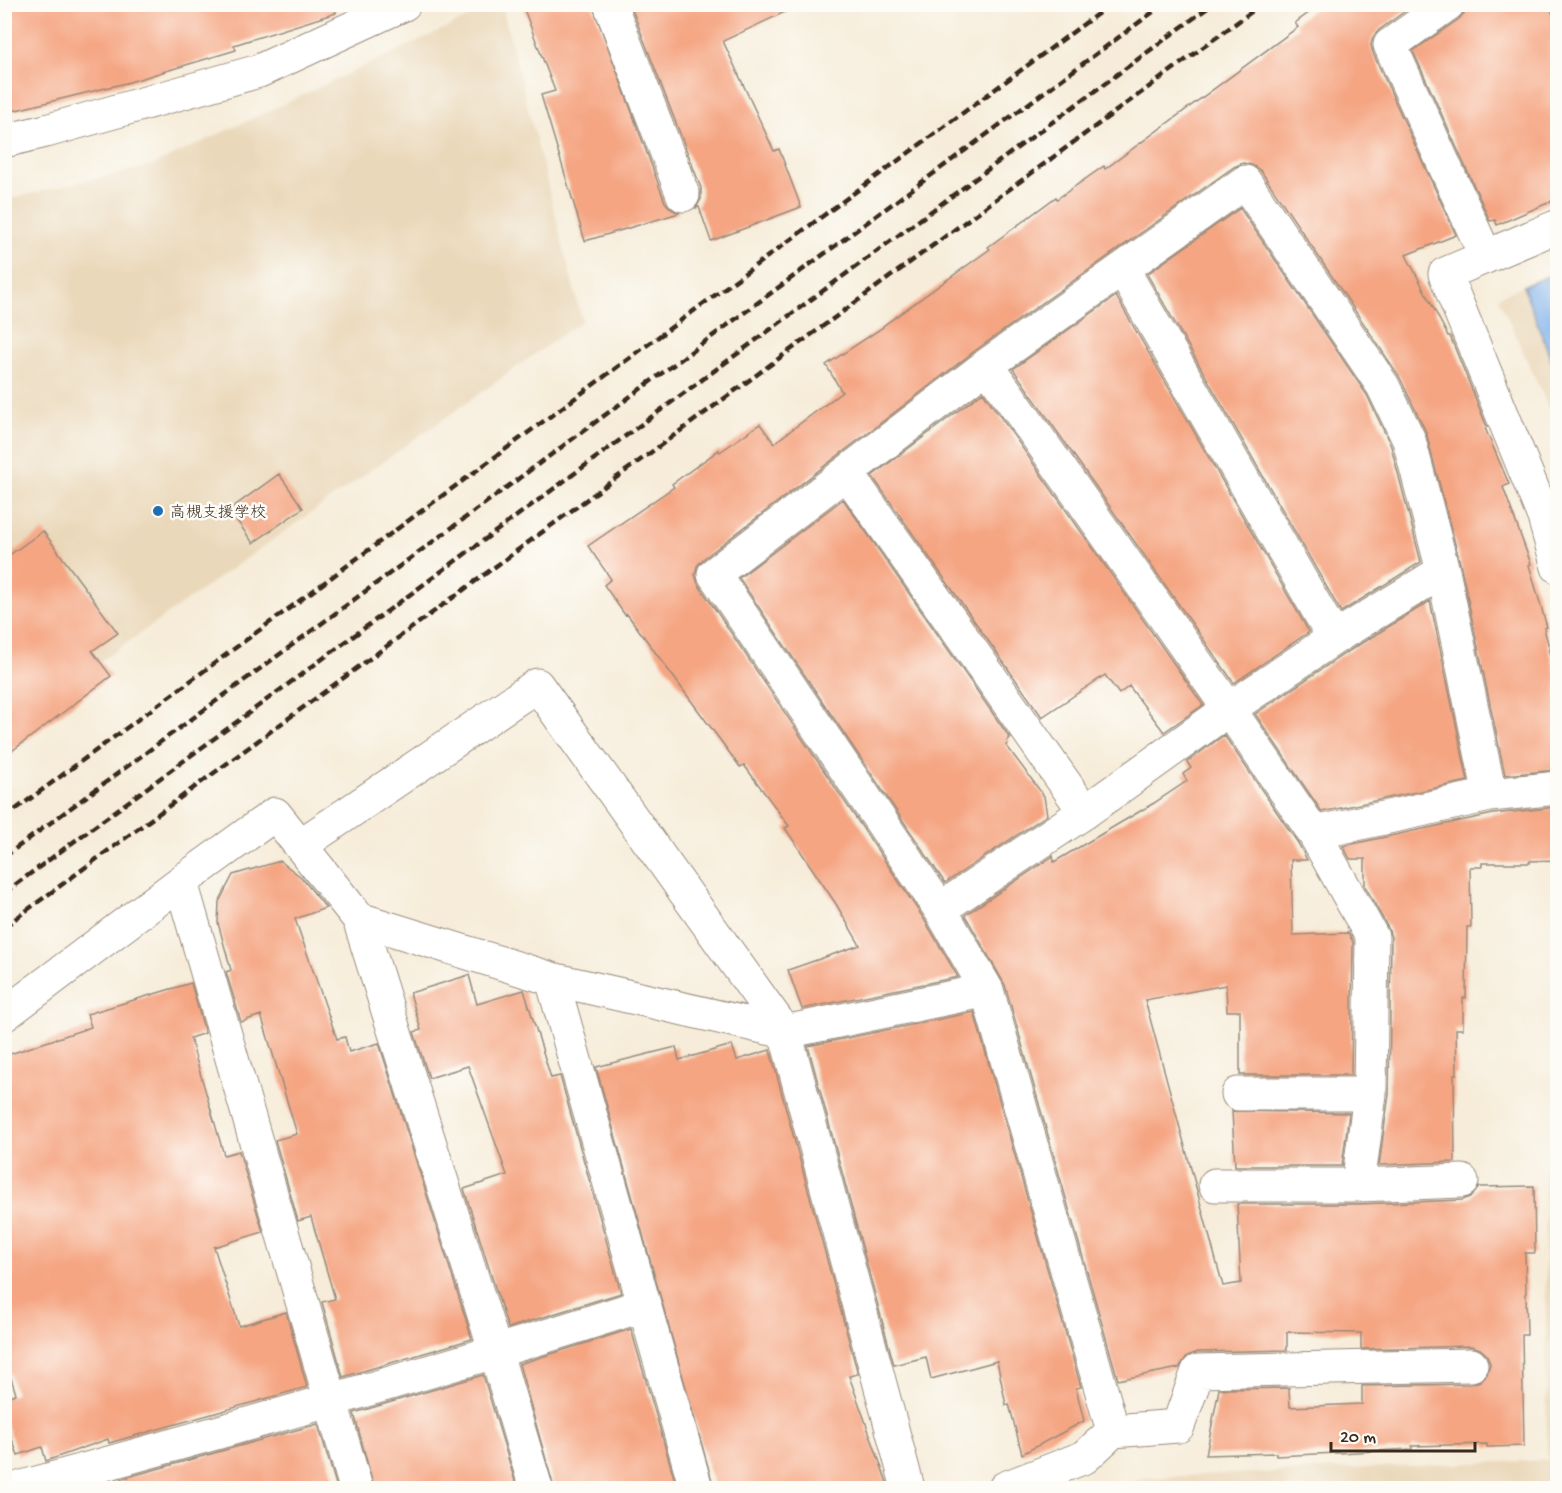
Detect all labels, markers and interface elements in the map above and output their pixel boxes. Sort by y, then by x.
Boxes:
place label: 高槻支援学校 [170,503,266,524]
marker: 高槻支援学校 [151,504,165,518]
scale bar [1331,1415,1475,1453]
text: 20 m [1340,1428,1376,1449]

